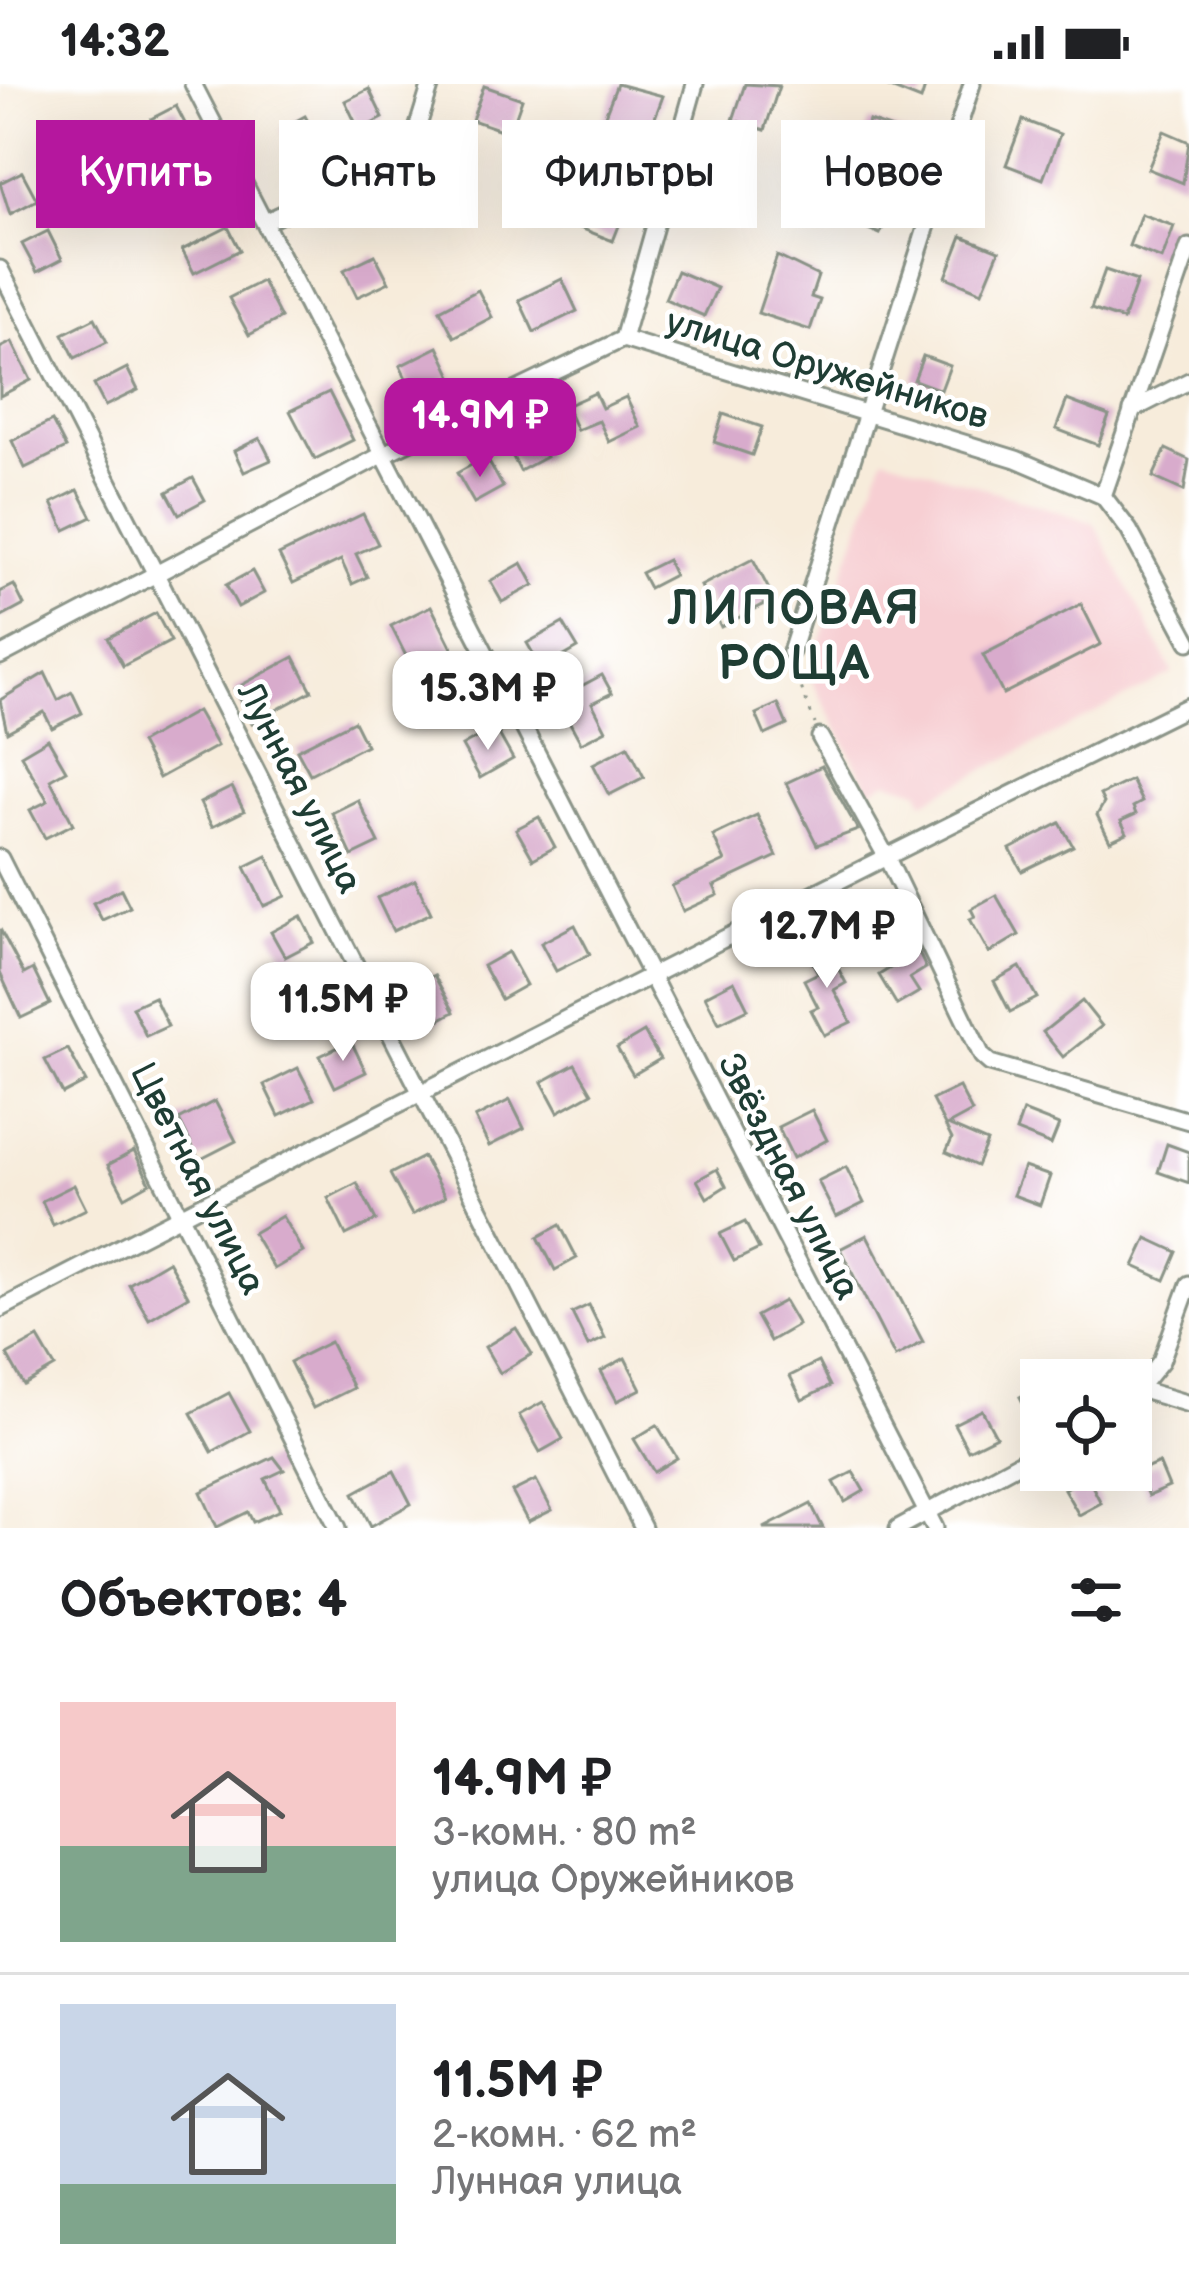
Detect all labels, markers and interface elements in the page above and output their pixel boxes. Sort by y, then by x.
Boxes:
text: 14:32 [60,15,170,70]
chip: Купить [36,120,255,228]
chip: Снять [279,120,478,228]
chip: Фильтры [502,120,757,228]
chip: Новое [781,120,985,228]
street label: улица Оружейников [661,301,993,439]
pin: 14.9M ₽ [369,378,591,480]
text: 14.9M ₽ [411,393,549,440]
district label: ЛИПОВАЯ РОЩА [667,581,922,693]
pin: 15.3M ₽ [377,651,599,753]
text: 15.3M ₽ [419,666,557,713]
street label: Лунная улица [227,675,371,901]
pin: 12.7M ₽ [716,889,938,991]
text: 12.7M ₽ [759,904,895,951]
pin: 11.5M ₽ [232,962,454,1064]
text: 11.5M ₽ [278,977,408,1024]
street label: Звёздная улица [708,1047,868,1307]
street label: Цветная улица [120,1056,274,1302]
map controls [1020,1359,1152,1491]
button: locate [1020,1359,1152,1491]
icon: filters [1063,1567,1129,1633]
text: Объектов: 4 [60,1570,347,1631]
text: 14.9M ₽ [432,1749,612,1810]
icon: home [156,1750,300,1894]
text: 3-комн. · 80 m² [432,1810,697,1857]
text: улица Оружейников [432,1857,794,1904]
text: 11.5M ₽ [432,2051,603,2112]
icon: home [156,2052,300,2196]
text: 2-комн. · 62 m² [432,2112,697,2159]
text: Лунная улица [432,2159,682,2206]

